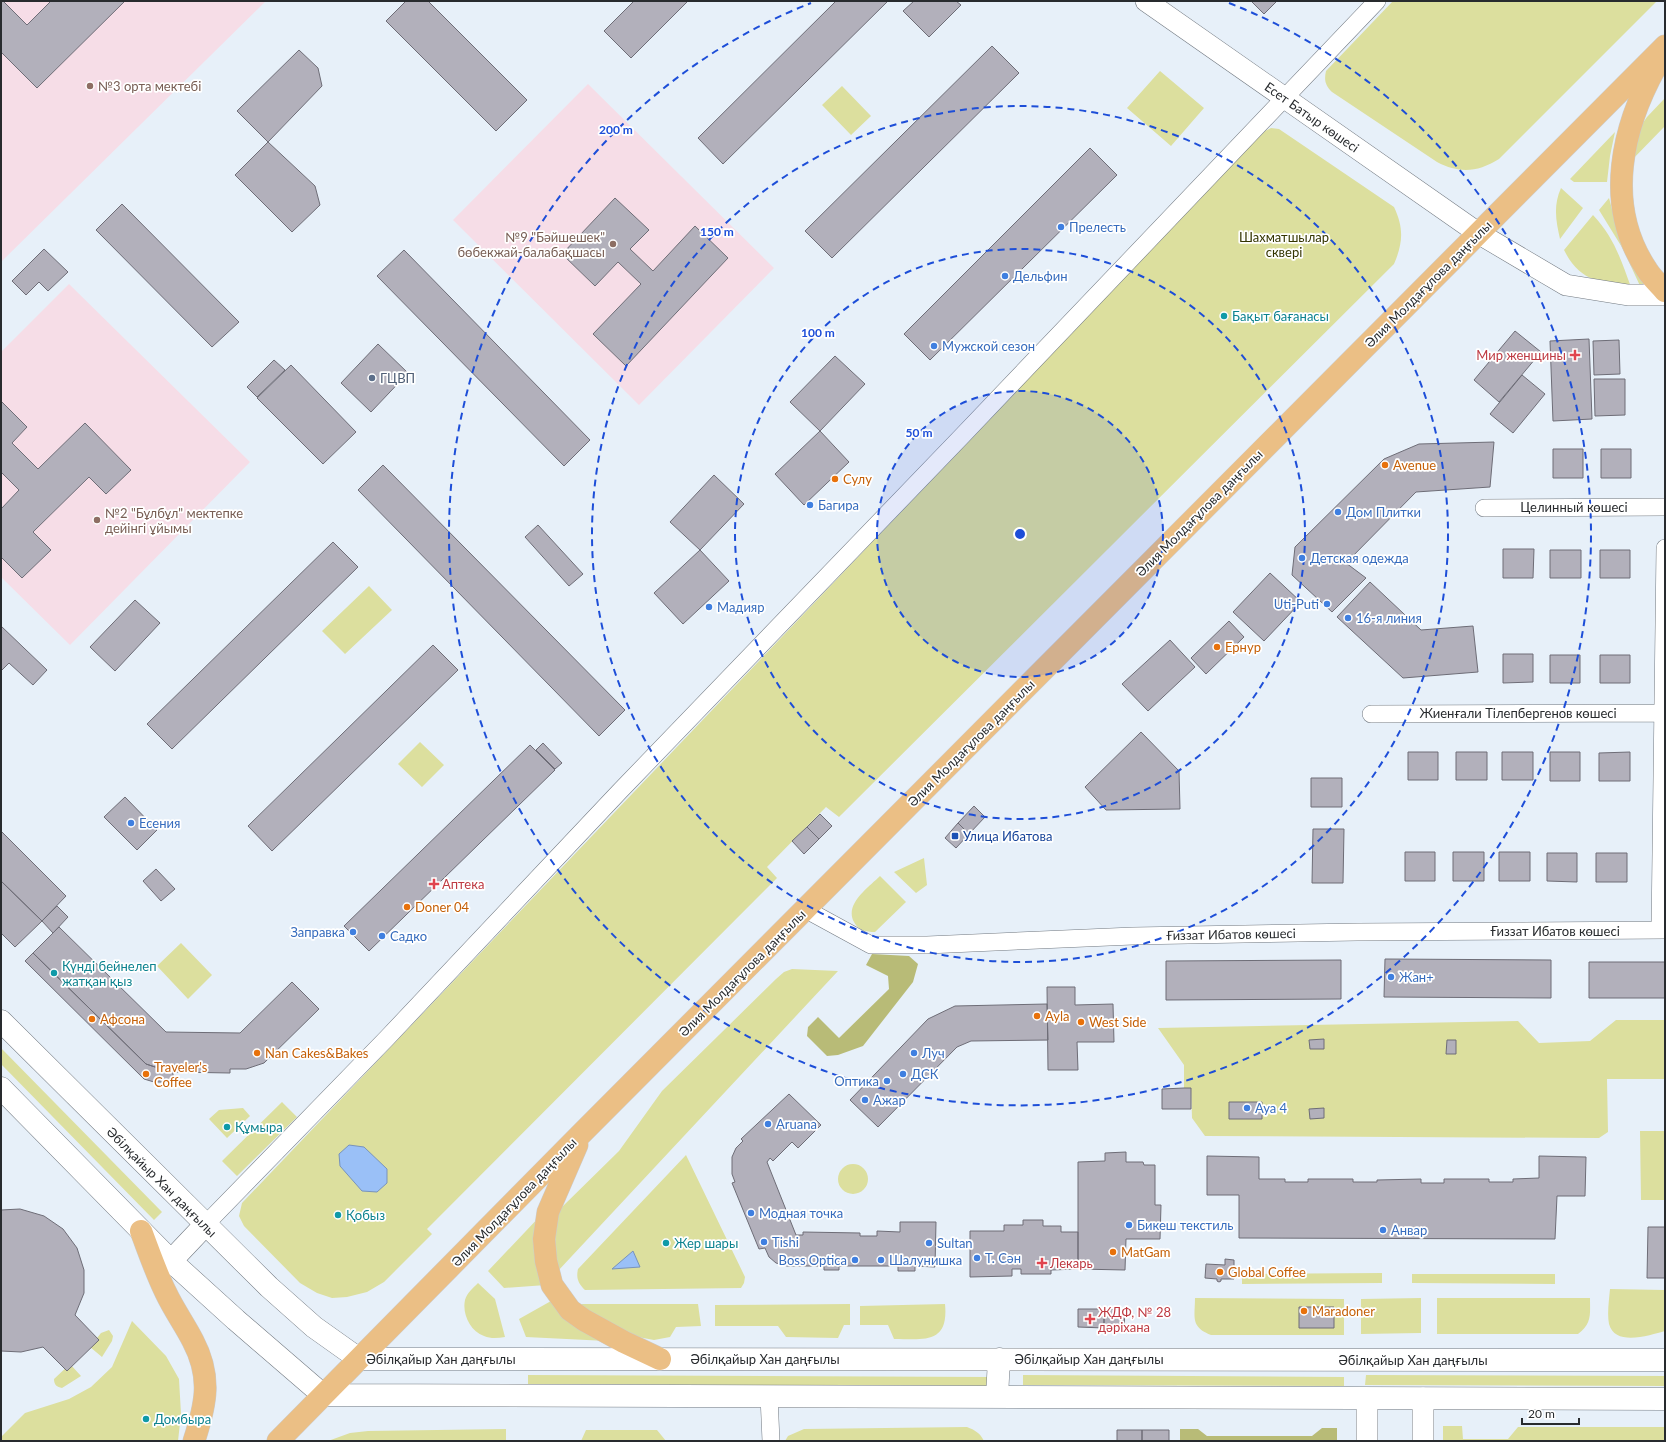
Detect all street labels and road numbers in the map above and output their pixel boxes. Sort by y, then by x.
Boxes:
street label: Есет Батыр көшесі [1262,78,1362,156]
street label: Әлия Молдағұлова даңғылы [1361,217,1495,351]
street label: Әлия Молдағұлова даңғылы [1132,446,1266,580]
street label: Целинный көшесі [1520,499,1628,515]
street label: Әлия Молдағұлова даңғылы [904,676,1038,810]
street label: Жиенғали Тілепбергенов көшесі [1419,705,1617,721]
street label: Әлия Молдағұлова даңғылы [675,906,809,1040]
street label: Ғиззат Ибатов көшесі [1490,923,1620,939]
street label: Ғиззат Ибатов көшесі [1166,925,1296,943]
street label: Әбілқайыр Хан даңғылы [104,1124,220,1240]
street label: Әлия Молдағұлова даңғылы [448,1134,580,1270]
street label: Әбілқайыр Хан даңғылы [366,1351,516,1367]
street label: Әбілқайыр Хан даңғылы [690,1351,840,1367]
street label: Әбілқайыр Хан даңғылы [1014,1351,1164,1367]
street label: Әбілқайыр Хан даңғылы [1338,1352,1488,1368]

